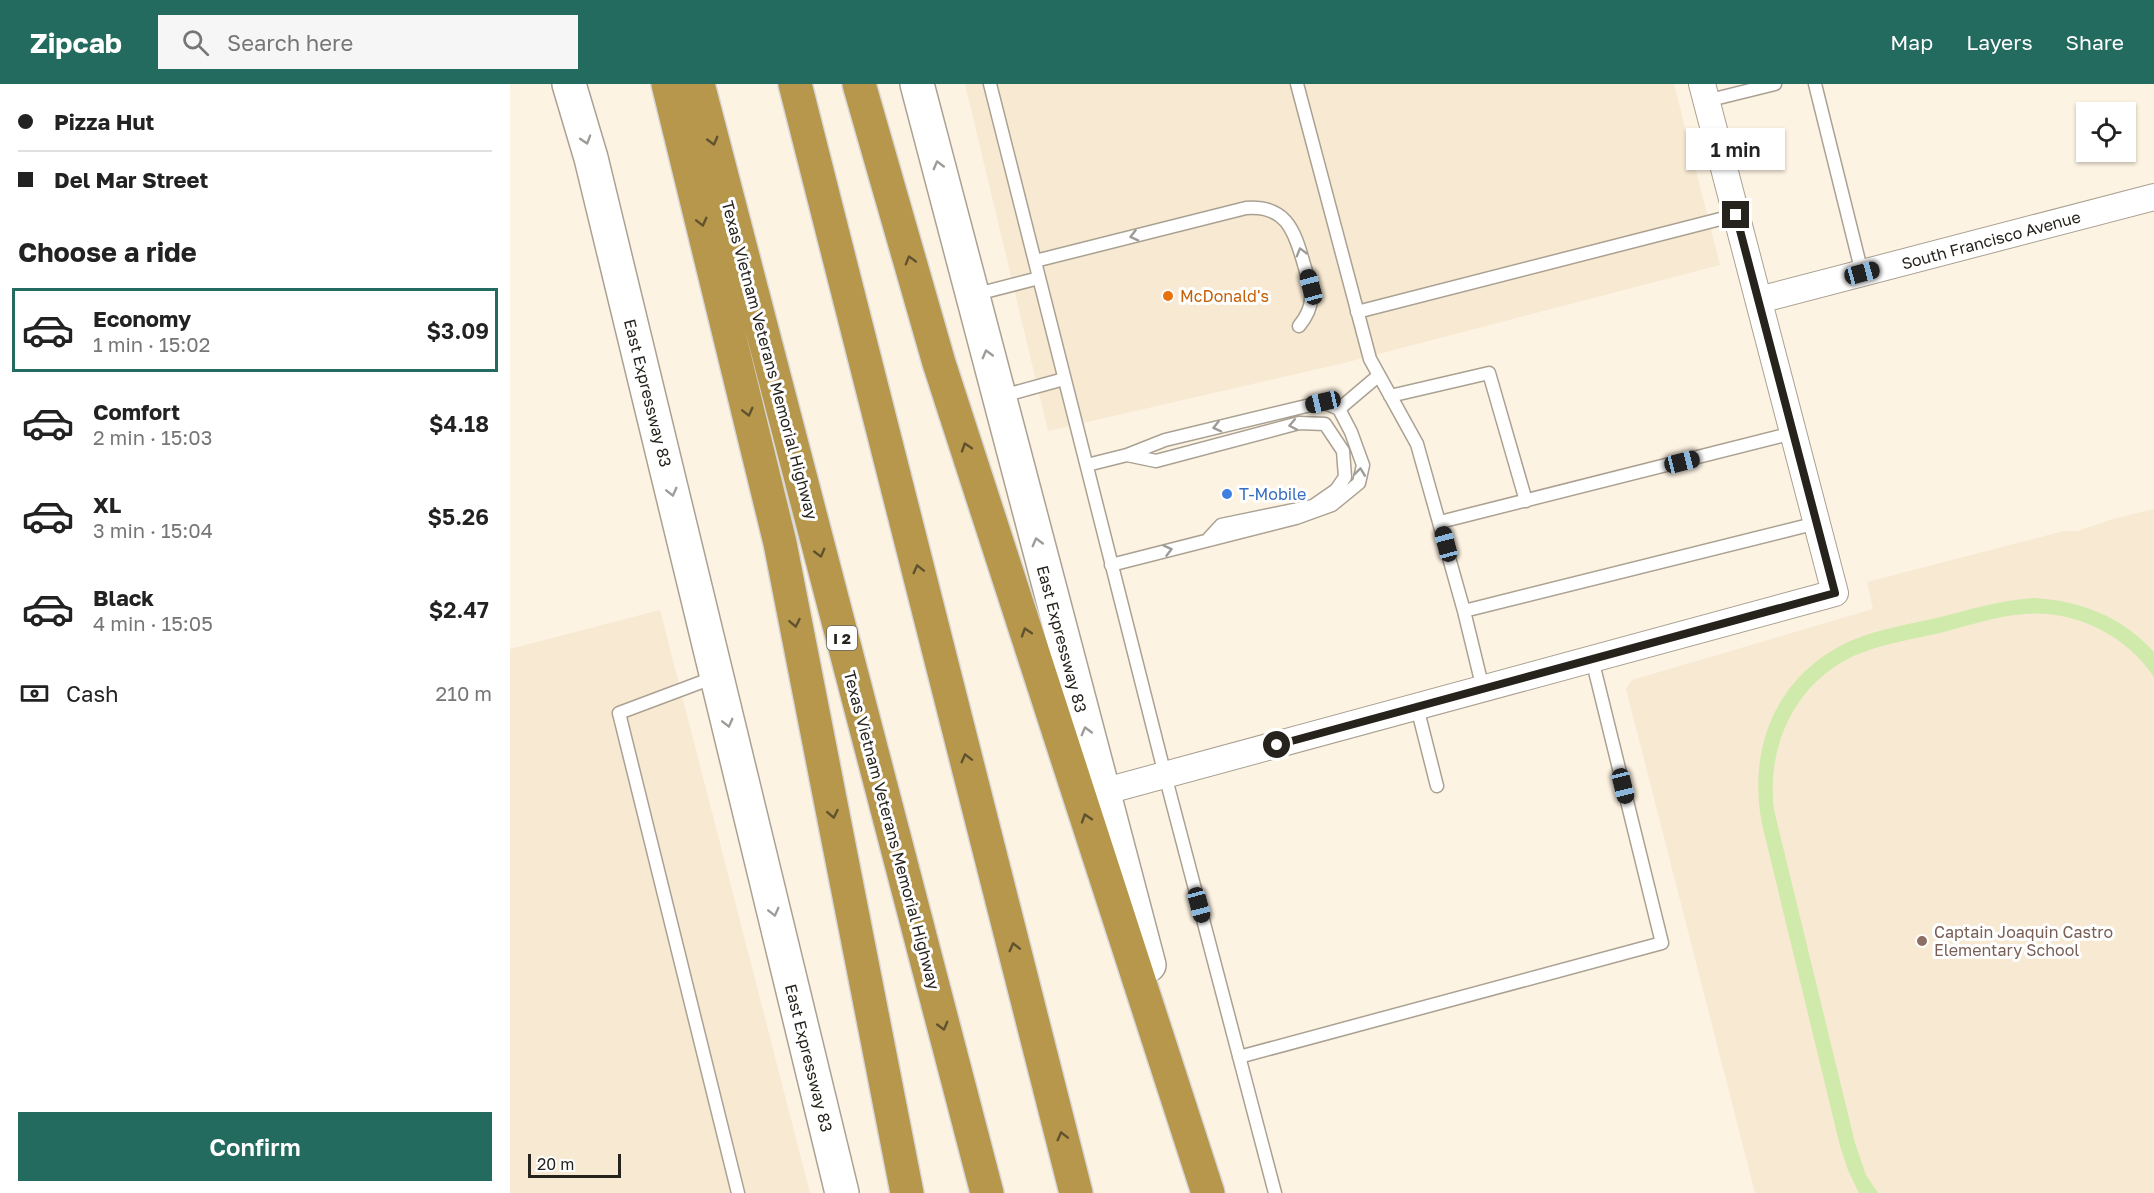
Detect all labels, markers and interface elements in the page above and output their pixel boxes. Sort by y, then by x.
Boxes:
search box [158,15,578,69]
text: Zipcab [30,26,122,59]
icon: search [179,26,212,59]
text: Search here [227,29,353,56]
text: Map [1890,29,1933,55]
text: Layers [1966,29,2033,55]
text: Share [2066,29,2124,55]
map controls [2076,102,2136,162]
button: locate [2076,102,2136,162]
text: Pizza Hut [54,108,154,135]
callout: 1 min [1686,128,1786,170]
one-way arrow [579,134,591,145]
one-way arrow [705,135,718,145]
text: 1 min [1710,137,1761,161]
one-way arrow [932,160,945,170]
text: Del Mar Street [54,166,208,193]
street label: Texas Vietnam Veterans Memorial Highway [718,198,822,522]
route end [1722,201,1749,228]
street label: South Francisco Avenue [1899,206,2083,274]
one-way arrow [695,217,708,227]
one-way arrow [1129,229,1139,242]
text: Choose a ride [18,236,197,268]
one-way arrow [1296,247,1308,258]
one-way arrow [905,255,917,266]
car [1842,260,1882,286]
car [1298,267,1324,307]
place label: McDonald's [1180,286,1269,306]
marker: McDonald's [1161,289,1175,303]
icon: car [21,303,75,357]
text: Economy [93,305,191,332]
text: $3.09 [427,317,489,344]
street label: East Expressway 83 [620,317,676,469]
text: 1 min · 15:02 [93,332,210,356]
one-way arrow [982,349,995,359]
car [1303,389,1343,415]
icon: car [21,396,75,450]
text: Comfort [93,398,180,425]
one-way arrow [741,407,754,417]
text: $4.18 [429,410,489,437]
one-way arrow [1288,418,1298,431]
one-way arrow [1212,420,1222,433]
text: 2 min · 15:03 [93,425,212,449]
one-way arrow [961,442,973,453]
car [1662,449,1702,475]
one-way arrow [1354,467,1366,477]
place label: T-Mobile [1239,484,1306,504]
one-way arrow [665,487,678,497]
marker: T-Mobile [1220,487,1234,501]
icon: car [21,489,75,543]
text: XL [93,491,121,518]
text: $5.26 [428,503,489,530]
text: 3 min · 15:04 [93,518,213,542]
car [1433,524,1459,564]
one-way arrow [1031,538,1044,548]
one-way arrow [1163,544,1173,557]
one-way arrow [813,547,825,558]
street label: East Expressway 83 [1033,563,1091,715]
one-way arrow [913,564,926,574]
icon: car [21,582,75,636]
text: Black [93,584,154,611]
text: $2.47 [429,596,489,623]
text: 4 min · 15:05 [93,611,213,635]
one-way arrow [788,617,801,627]
road number: I 2 [827,626,857,650]
one-way arrow [1021,627,1033,638]
street label: Texas Vietnam Veterans Memorial Highway [840,668,944,992]
icon: cash [18,677,51,710]
text: Cash [66,680,119,707]
text: 210 m [436,681,492,705]
one-way arrow [720,718,733,728]
one-way arrow [1081,726,1094,736]
route start [1263,731,1290,758]
one-way arrow [961,753,973,764]
car [1610,766,1636,806]
one-way arrow [826,809,839,819]
one-way arrow [1081,813,1093,824]
car [1186,885,1212,925]
one-way arrow [766,907,779,917]
place label: Captain Joaquin Castro Elementary School [1934,922,2113,960]
marker: Captain Joaquin Castro Elementary School [1915,934,1929,948]
one-way arrow [1009,942,1021,953]
street label: East Expressway 83 [781,982,837,1134]
one-way arrow [936,1021,949,1031]
button: Confirm [18,1112,492,1181]
one-way arrow [1056,1131,1069,1141]
scale bar [528,1151,621,1178]
text: 20 m [537,1154,574,1174]

